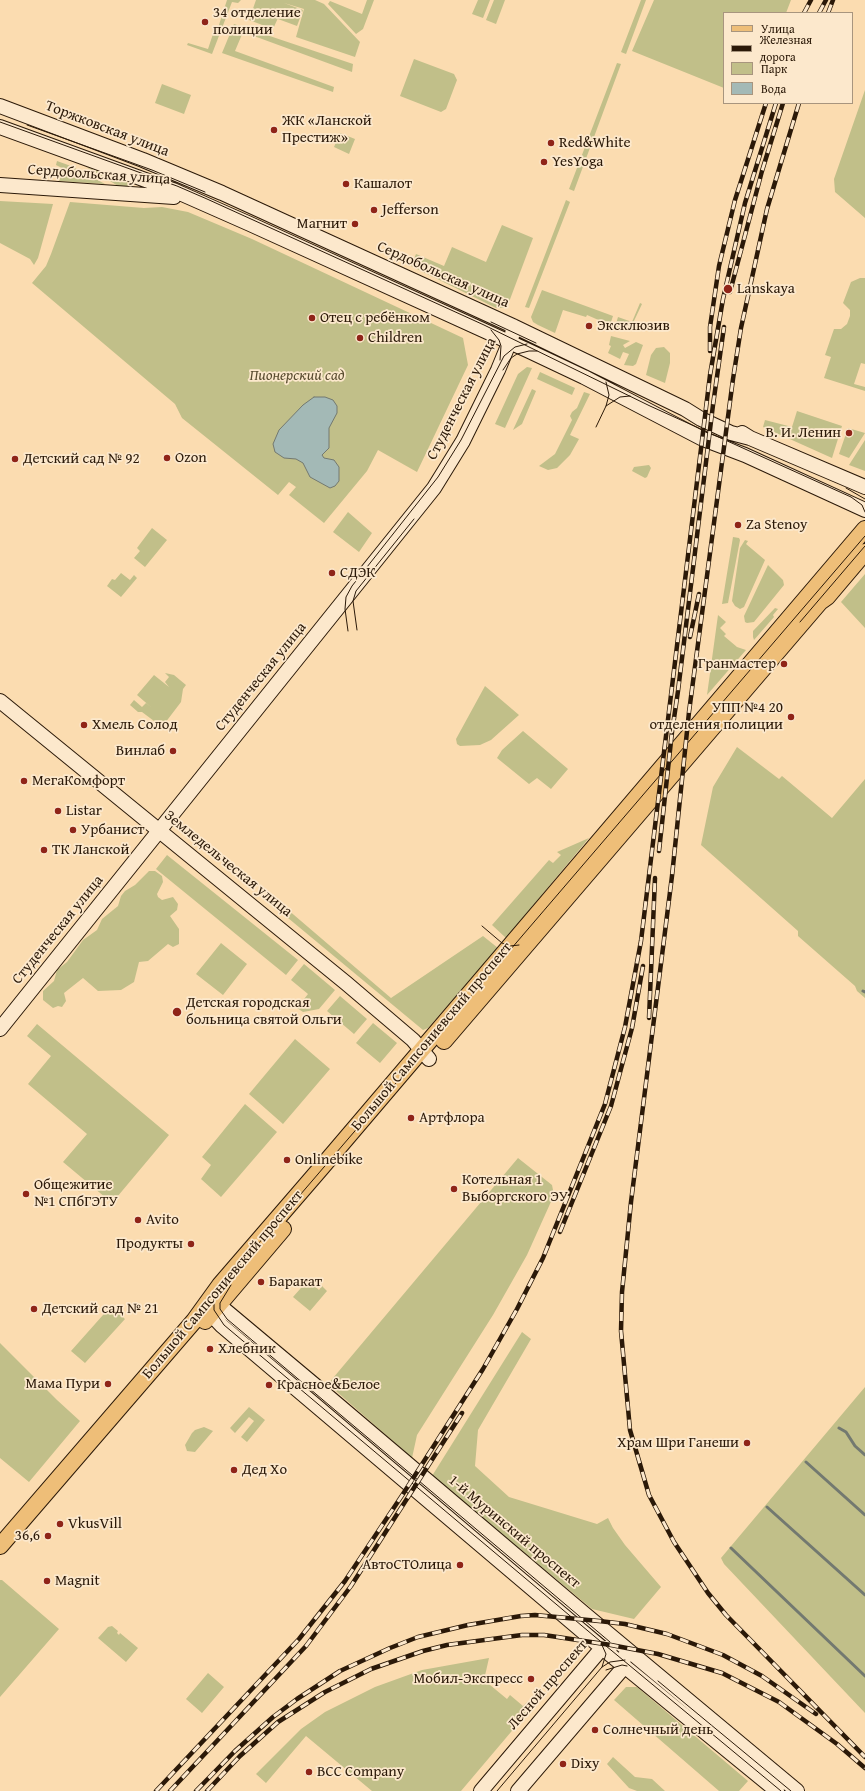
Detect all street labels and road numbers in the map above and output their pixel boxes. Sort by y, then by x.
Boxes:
street label: Торжковская улица [43,97,171,161]
street label: Сердобольская улица [27,161,171,189]
street label: Сердобольская улица [374,238,512,312]
street label: Студенческая улица [423,335,501,463]
street label: Студенческая улица [212,619,310,735]
street label: Земледельческая улица [160,807,296,921]
street label: Студенческая улица [9,872,107,988]
street label: Большой Сампсониевский проспект [348,939,516,1135]
street label: Большой Сампсониевский проспект [139,1187,307,1383]
street label: 1-й Муринский проспект [444,1471,584,1593]
street label: Лесной проспект [504,1636,592,1734]

